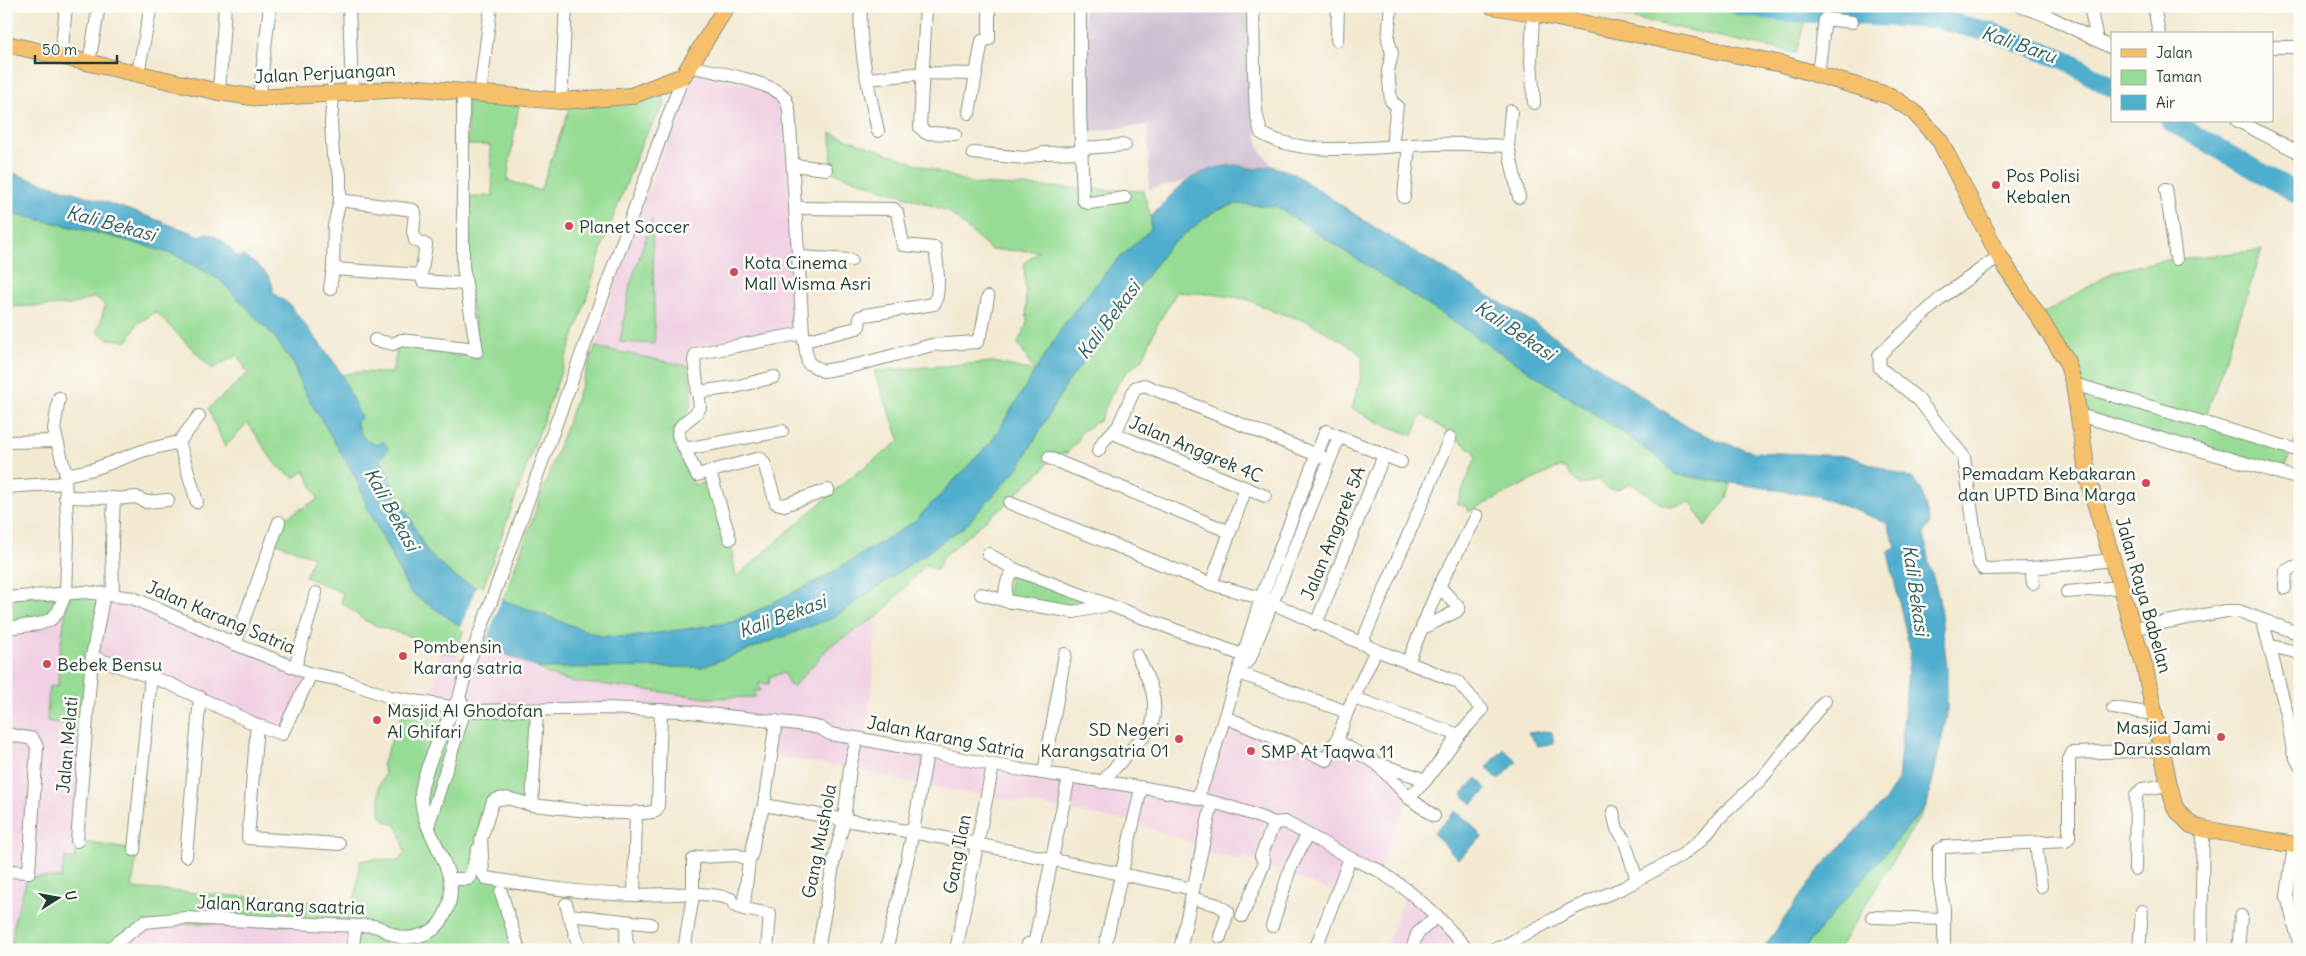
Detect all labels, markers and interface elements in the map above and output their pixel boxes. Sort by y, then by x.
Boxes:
water label: Kali Baru [1978,20,2060,68]
scale bar [35,32,118,64]
legend [2111,32,2274,122]
text: 50 m [42,40,77,59]
text: Jalan [2156,43,2193,62]
street label: Jalan Perjuangan [254,58,396,88]
text: Taman [2156,67,2202,86]
text: Air [2156,93,2175,112]
place label: Pos Polisi Kebalen [2006,164,2080,208]
marker: Pos Polisi Kebalen [1990,179,2002,191]
water label: Kali Bekasi [64,200,161,247]
place label: Planet Soccer [579,215,690,238]
marker: Planet Soccer [563,220,575,232]
place label: Kota Cinema Mall Wisma Asri [744,251,871,295]
marker: Kota Cinema Mall Wisma Asri [728,266,740,278]
water label: Kali Bekasi [1071,274,1147,364]
water label: Kali Bekasi [1470,294,1562,367]
street label: Jalan Anggrek 4C [1126,411,1266,488]
place label: Pemadam Kebakaran dan UPTD Bina Marga [1958,462,2136,506]
water label: Kali Bekasi [359,463,426,557]
street label: Jalan Anggrek 5A [1296,463,1370,603]
marker: Pemadam Kebakaran dan UPTD Bina Marga [2140,477,2152,489]
street label: Jalan Raya Babelan [2111,514,2177,676]
water label: Kali Bekasi [1898,543,1935,640]
street label: Jalan Karang Satria [143,575,299,659]
water label: Kali Bekasi [735,588,832,643]
place label: Pombensin Karang satria [413,635,523,679]
marker: Pombensin Karang satria [397,650,409,662]
place label: Bebek Bensu [57,653,162,676]
marker: Bebek Bensu [41,658,53,670]
street label: Jalan Melati [51,696,83,794]
place label: Masjid Al Ghodofan Al Ghifari [387,699,543,743]
street label: Jalan Karang Satria [865,710,1027,764]
marker: Masjid Al Ghodofan Al Ghifari [371,714,383,726]
place label: Masjid Jami Darussalam [2113,716,2211,760]
place label: SD Negeri Karangsatria 01 [1040,718,1169,762]
marker: Masjid Jami Darussalam [2215,731,2227,743]
marker: SD Negeri Karangsatria 01 [1173,733,1185,745]
place label: SMP At Taqwa 11 [1261,740,1394,763]
marker: SMP At Taqwa 11 [1245,745,1257,757]
street label: Gang Mushola [797,782,841,900]
street label: Gang Ilan [938,812,976,896]
north arrow [32,874,82,924]
text: U [61,889,81,902]
street label: Jalan Karang saatria [197,891,365,919]

